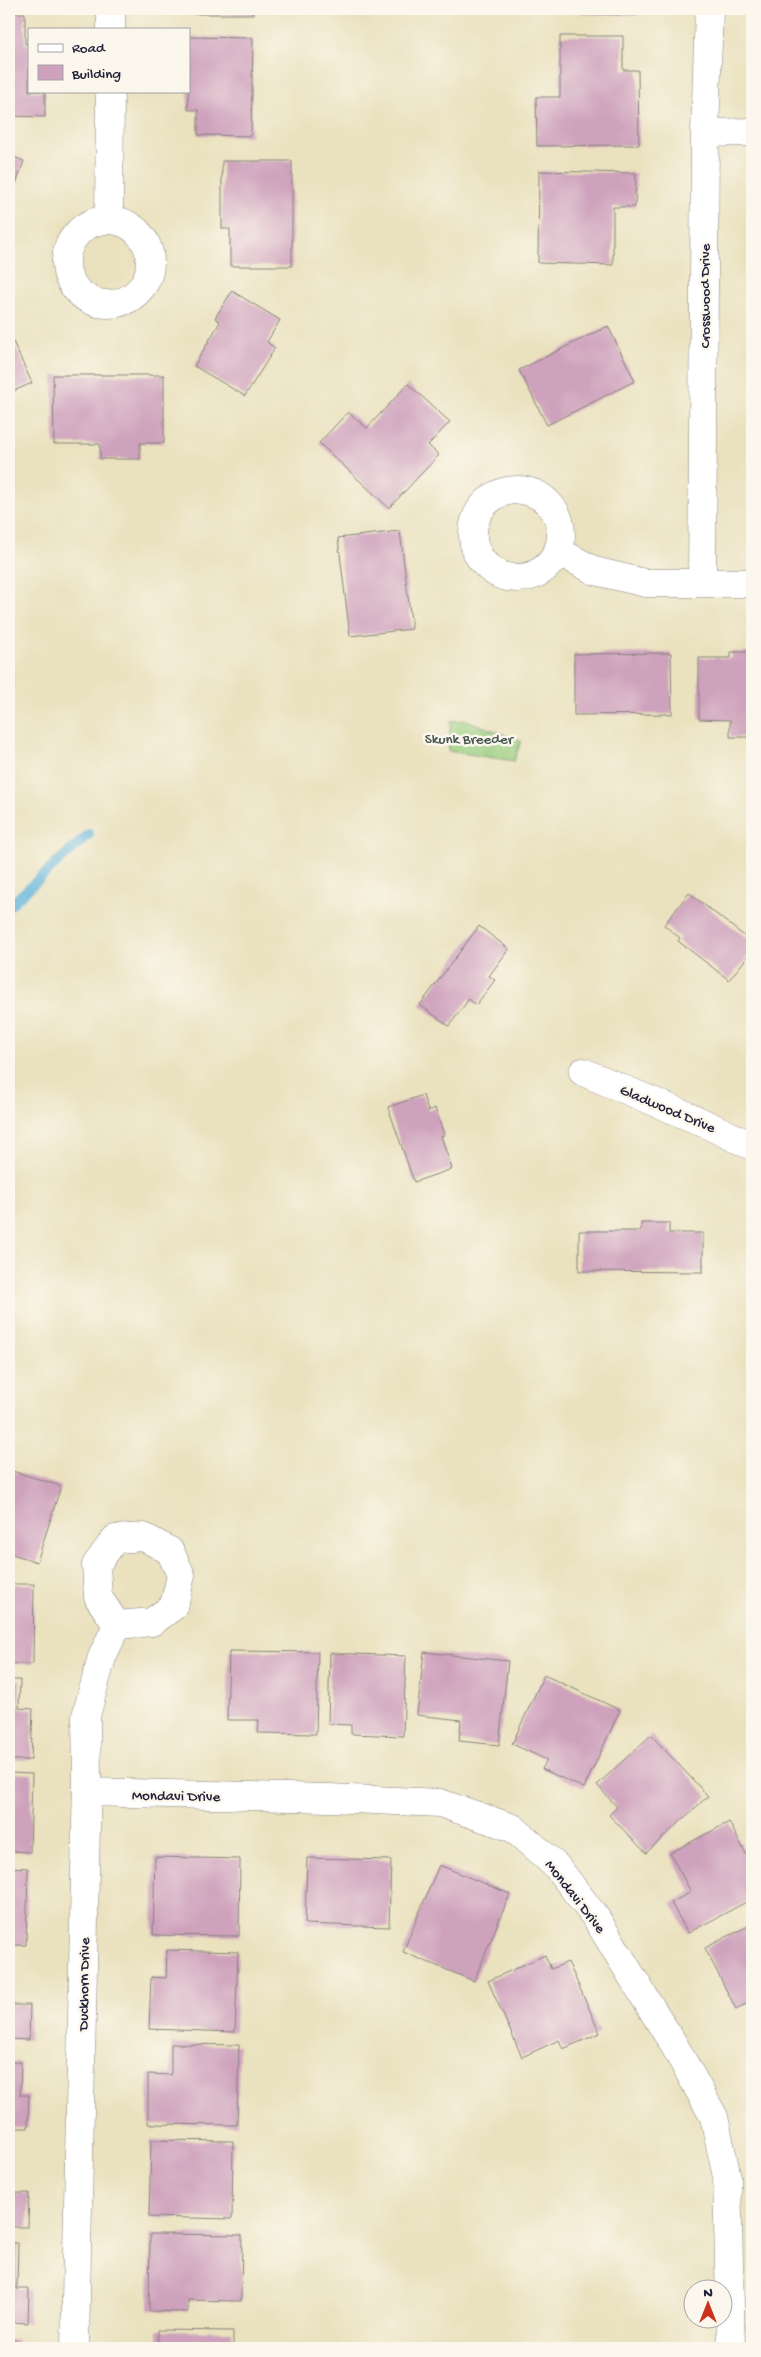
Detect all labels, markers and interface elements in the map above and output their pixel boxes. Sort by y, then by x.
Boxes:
legend [28,28,190,92]
text: Road [72,40,106,58]
text: Building [71,66,121,84]
street label: Crosswood Drive [697,243,715,348]
park label: Skunk Breeder [425,731,515,749]
street label: Gladwood Drive [617,1082,718,1138]
street label: Mondavi Drive [132,1787,221,1807]
street label: Mondavi Drive [540,1857,609,1938]
street label: Duckhorn Drive [75,1937,95,2032]
north arrow [684,2280,734,2330]
text: N [703,2285,713,2302]

